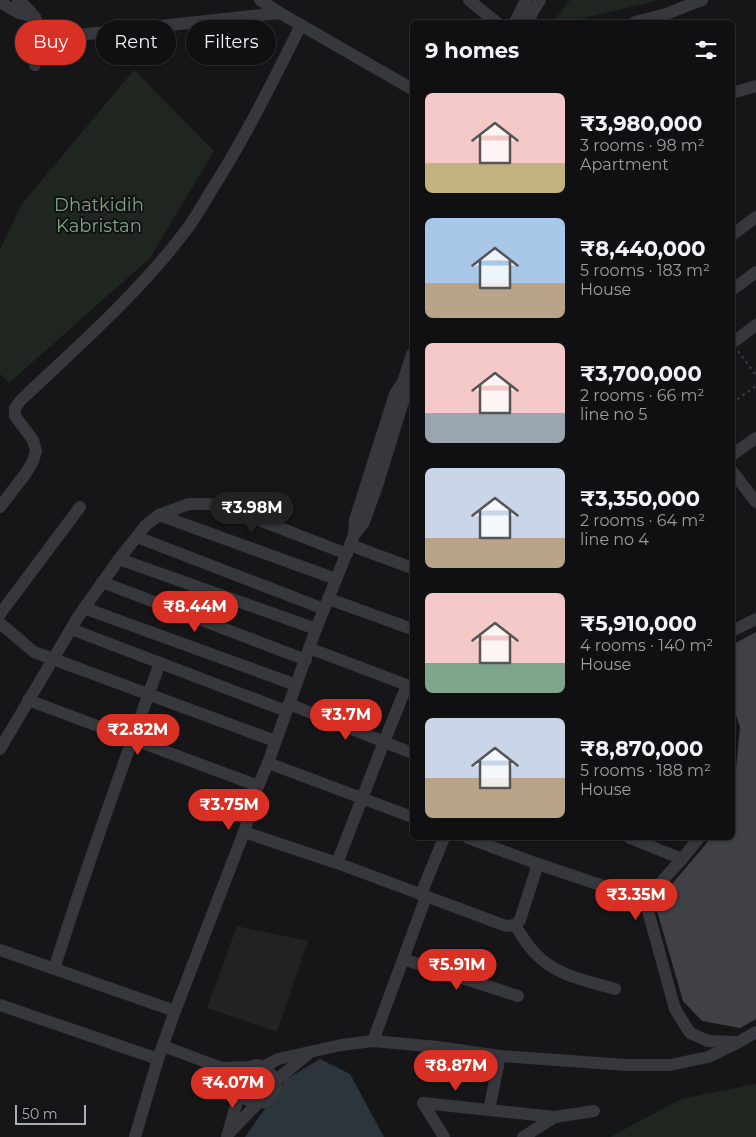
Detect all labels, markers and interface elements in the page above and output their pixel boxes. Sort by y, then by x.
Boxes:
chip: Buy [15,20,86,65]
chip: Rent [96,20,176,65]
chip: Filters [186,20,276,65]
icon: filters [692,36,720,64]
text: 9 homes [425,38,519,63]
text: ₹3,980,000 [580,111,702,136]
icon: home [465,113,525,173]
text: 3 rooms · 98 m² [580,136,705,155]
text: Apartment [580,155,669,174]
park label: Dhatkidih Kabristan [54,194,144,237]
text: ₹8,440,000 [580,236,706,261]
icon: home [465,238,525,298]
text: 5 rooms · 183 m² [580,261,710,280]
text: House [580,280,631,299]
text: ₹3,700,000 [580,361,702,386]
icon: home [465,363,525,423]
text: 2 rooms · 66 m² [580,386,704,405]
text: line no 5 [580,405,647,424]
text: ₹3,350,000 [580,486,700,511]
icon: home [465,488,525,548]
pin: ₹3.98M [211,492,293,534]
text: ₹3.98M [221,498,283,517]
text: 2 rooms · 64 m² [580,511,705,530]
text: line no 4 [580,530,649,549]
pin: ₹8.44M [154,590,236,633]
text: ₹8.44M [163,597,227,616]
text: ₹5,910,000 [580,611,697,636]
icon: home [465,613,525,673]
text: 4 rooms · 140 m² [580,636,713,655]
text: House [580,655,631,674]
pin: ₹3.7M [311,698,381,741]
text: ₹3.7M [321,705,371,724]
pin: ₹2.82M [97,714,179,756]
text: ₹2.82M [108,720,168,739]
text: ₹8,870,000 [580,736,703,761]
icon: home [465,738,525,798]
text: 5 rooms · 188 m² [580,761,711,780]
text: House [580,780,631,799]
pin: ₹3.75M [188,788,270,831]
text: ₹3.75M [199,795,259,814]
pin: ₹3.35M [595,878,677,921]
text: ₹3.35M [606,885,666,904]
pin: ₹5.91M [416,948,498,991]
text: ₹5.91M [429,955,485,974]
pin: ₹8.87M [415,1050,497,1092]
text: ₹8.87M [425,1056,487,1075]
pin: ₹4.07M [192,1066,274,1109]
text: ₹4.07M [202,1073,264,1092]
scale bar [15,1102,86,1125]
text: 50 m [22,1105,58,1123]

